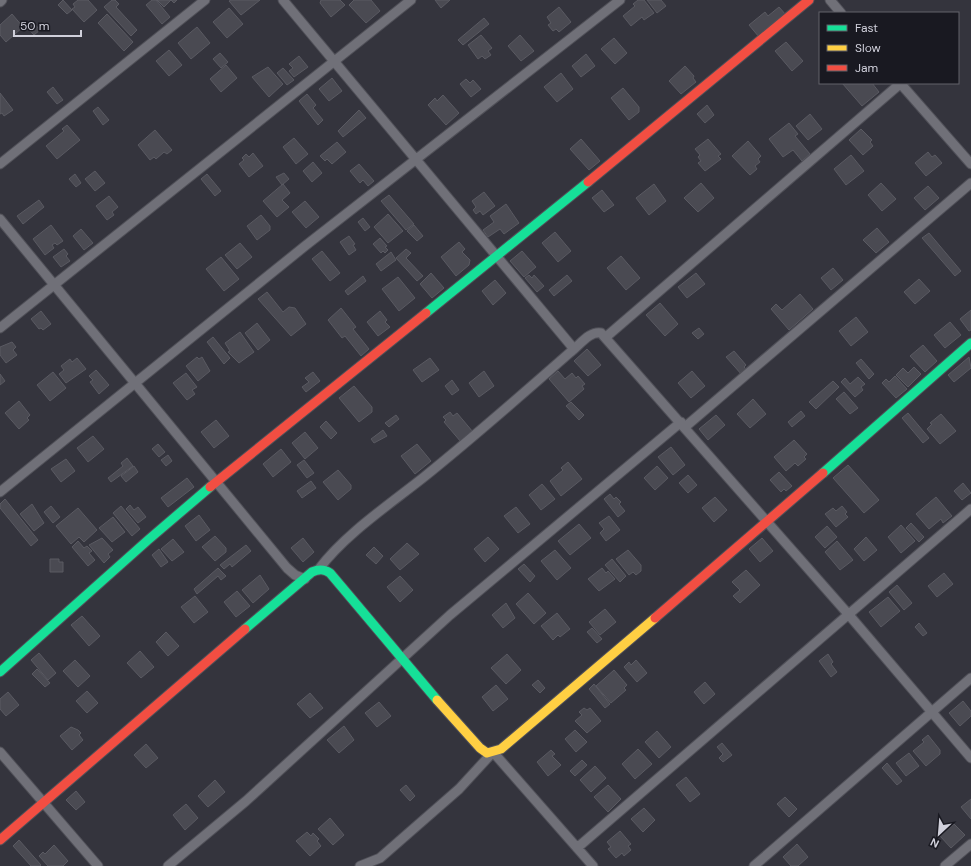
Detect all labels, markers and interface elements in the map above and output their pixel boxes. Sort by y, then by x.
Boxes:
scale bar [14,12,81,38]
legend [819,12,959,84]
text: 50 m [20,18,49,34]
text: Fast [855,20,878,36]
text: Slow [855,40,881,56]
text: Jam [855,60,878,76]
north arrow [919,814,959,854]
text: N [928,835,941,851]

